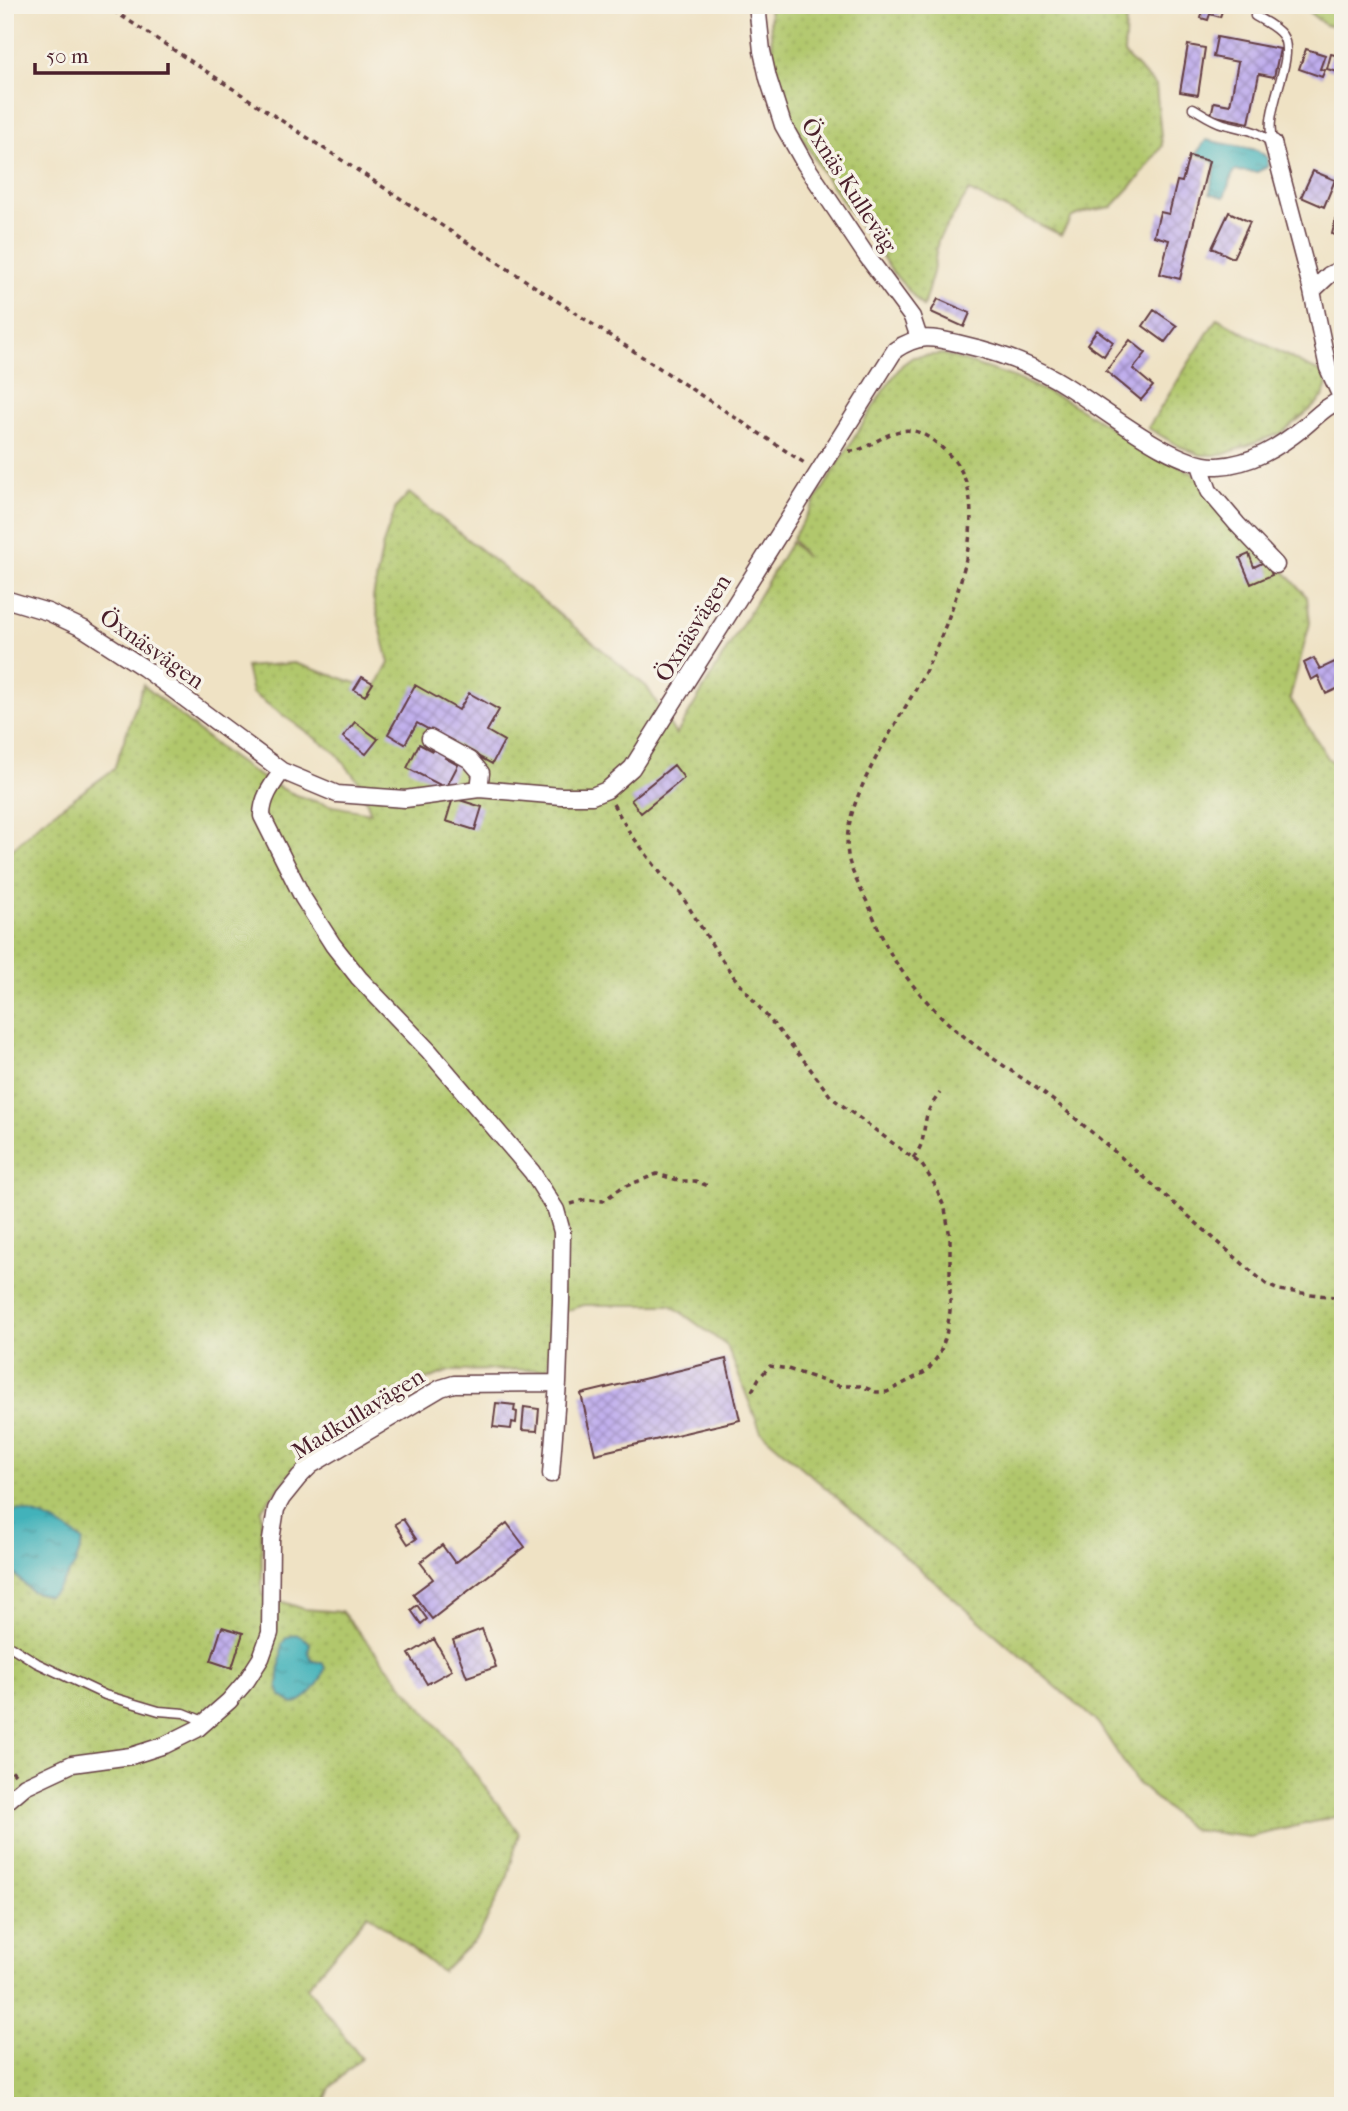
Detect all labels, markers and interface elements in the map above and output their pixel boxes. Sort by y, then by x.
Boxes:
scale bar [35,32,168,76]
text: 50 m [46,44,89,68]
street label: Öxnäs Kulleväg [796,113,903,258]
street label: Öxnäsvägen [649,569,737,687]
street label: Öxnäsvägen [94,603,210,695]
street label: Madkullavägen [287,1362,430,1465]

